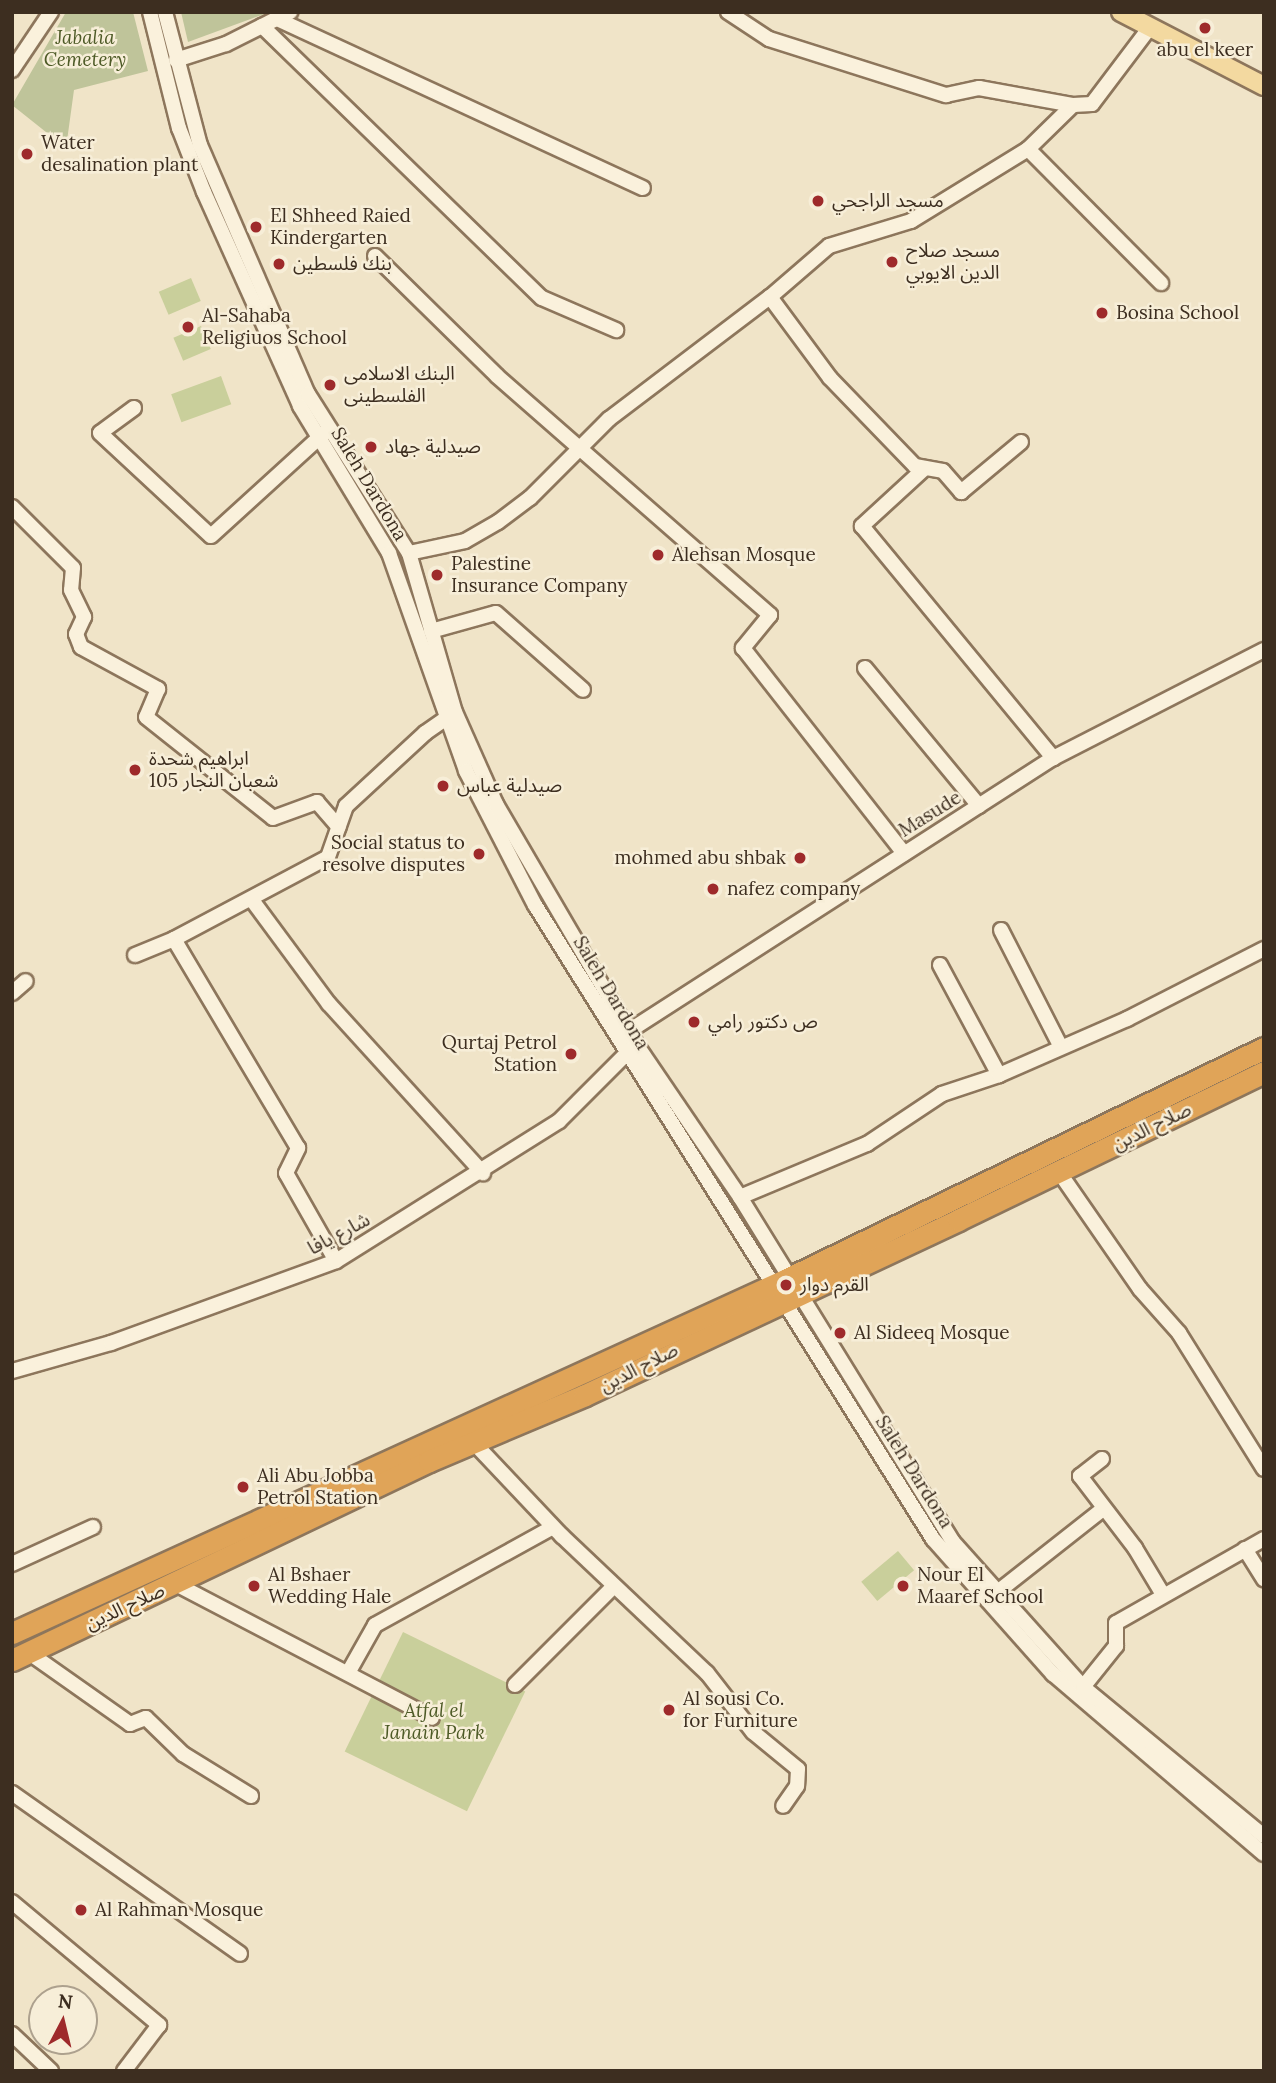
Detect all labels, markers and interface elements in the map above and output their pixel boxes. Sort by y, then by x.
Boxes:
marker: abu el keer [1197,20,1213,36]
park label: Jabalia Cemetery [44,27,126,71]
place label: abu el keer [1157,39,1253,61]
place label: Water desalination plant [41,132,198,176]
marker: Water desalination plant [19,146,35,162]
place label: مسجد الراجحي [832,190,944,212]
marker: مسجد الراجحي [810,193,826,209]
place label: El Shheed Raied Kindergarten [270,205,411,249]
marker: El Shheed Raied Kindergarten [248,219,264,235]
place label: مسجد صلاح الدين الايوبي [906,240,1000,284]
place label: بنك فلسطين [293,253,392,275]
marker: مسجد صلاح الدين الايوبي [884,254,900,270]
marker: بنك فلسطين [271,256,287,272]
place label: Bosina School [1116,302,1239,324]
place label: Al-Sahaba Religiuos School [202,305,347,349]
marker: Bosina School [1094,305,1110,321]
marker: Al-Sahaba Religiuos School [180,319,196,335]
place label: البنك الاسلامى الفلسطينى [344,363,455,407]
marker: البنك الاسلامى الفلسطينى [322,377,338,393]
street label: Saleh Dardona [326,423,412,545]
place label: صيدلية جهاد [385,436,481,458]
marker: صيدلية جهاد [363,439,379,455]
place label: Alehsan Mosque [672,544,816,566]
marker: Alehsan Mosque [650,547,666,563]
place label: Palestine Insurance Company [451,553,628,597]
marker: Palestine Insurance Company [429,567,445,583]
place label: ابراهيم شحدة شعبان النجار 105 [149,748,279,792]
marker: ابراهيم شحدة شعبان النجار 105 [127,762,143,778]
place label: صيدلية عباس [457,775,562,797]
marker: صيدلية عباس [435,778,451,794]
street label: Masude [895,786,965,842]
place label: Social status to resolve disputes [322,832,465,876]
marker: Social status to resolve disputes [471,846,487,862]
place label: mohmed abu shbak [615,847,786,869]
marker: mohmed abu shbak [792,850,808,866]
place label: nafez company [727,878,860,900]
marker: nafez company [705,881,721,897]
street label: Saleh Dardona [568,932,654,1054]
place label: ص دكتور رامي [708,1011,818,1033]
marker: ص دكتور رامي [686,1014,702,1030]
place label: Qurtaj Petrol Station [442,1032,557,1076]
marker: Qurtaj Petrol Station [563,1046,579,1062]
street label: صلاح الدين [1109,1098,1195,1156]
street label: شارع يافا [304,1208,374,1260]
place label: القرم دوار [800,1274,869,1296]
marker: القرم دوار [778,1277,794,1293]
place label: Al Sideeq Mosque [854,1322,1010,1344]
marker: Al Sideeq Mosque [832,1325,848,1341]
street label: صلاح الدين [596,1339,682,1397]
street label: Saleh Dardona [870,1412,958,1532]
place label: Ali Abu Jobba Petrol Station [257,1465,378,1509]
marker: Ali Abu Jobba Petrol Station [235,1479,251,1495]
place label: Al Bshaer Wedding Hale [268,1564,391,1608]
place label: Nour El Maaref School [917,1564,1044,1608]
marker: Al Bshaer Wedding Hale [246,1578,262,1594]
marker: Nour El Maaref School [895,1578,911,1594]
street label: صلاح الدين [82,1579,168,1635]
place label: Al sousi Co. for Furniture [683,1688,798,1732]
park label: Atfal el Janain Park [383,1700,485,1744]
marker: Al sousi Co. for Furniture [661,1702,677,1718]
place label: Al Rahman Mosque [95,1899,263,1921]
marker: Al Rahman Mosque [73,1902,89,1918]
north arrow [28,1985,98,2055]
text: N [57,1988,74,2014]

